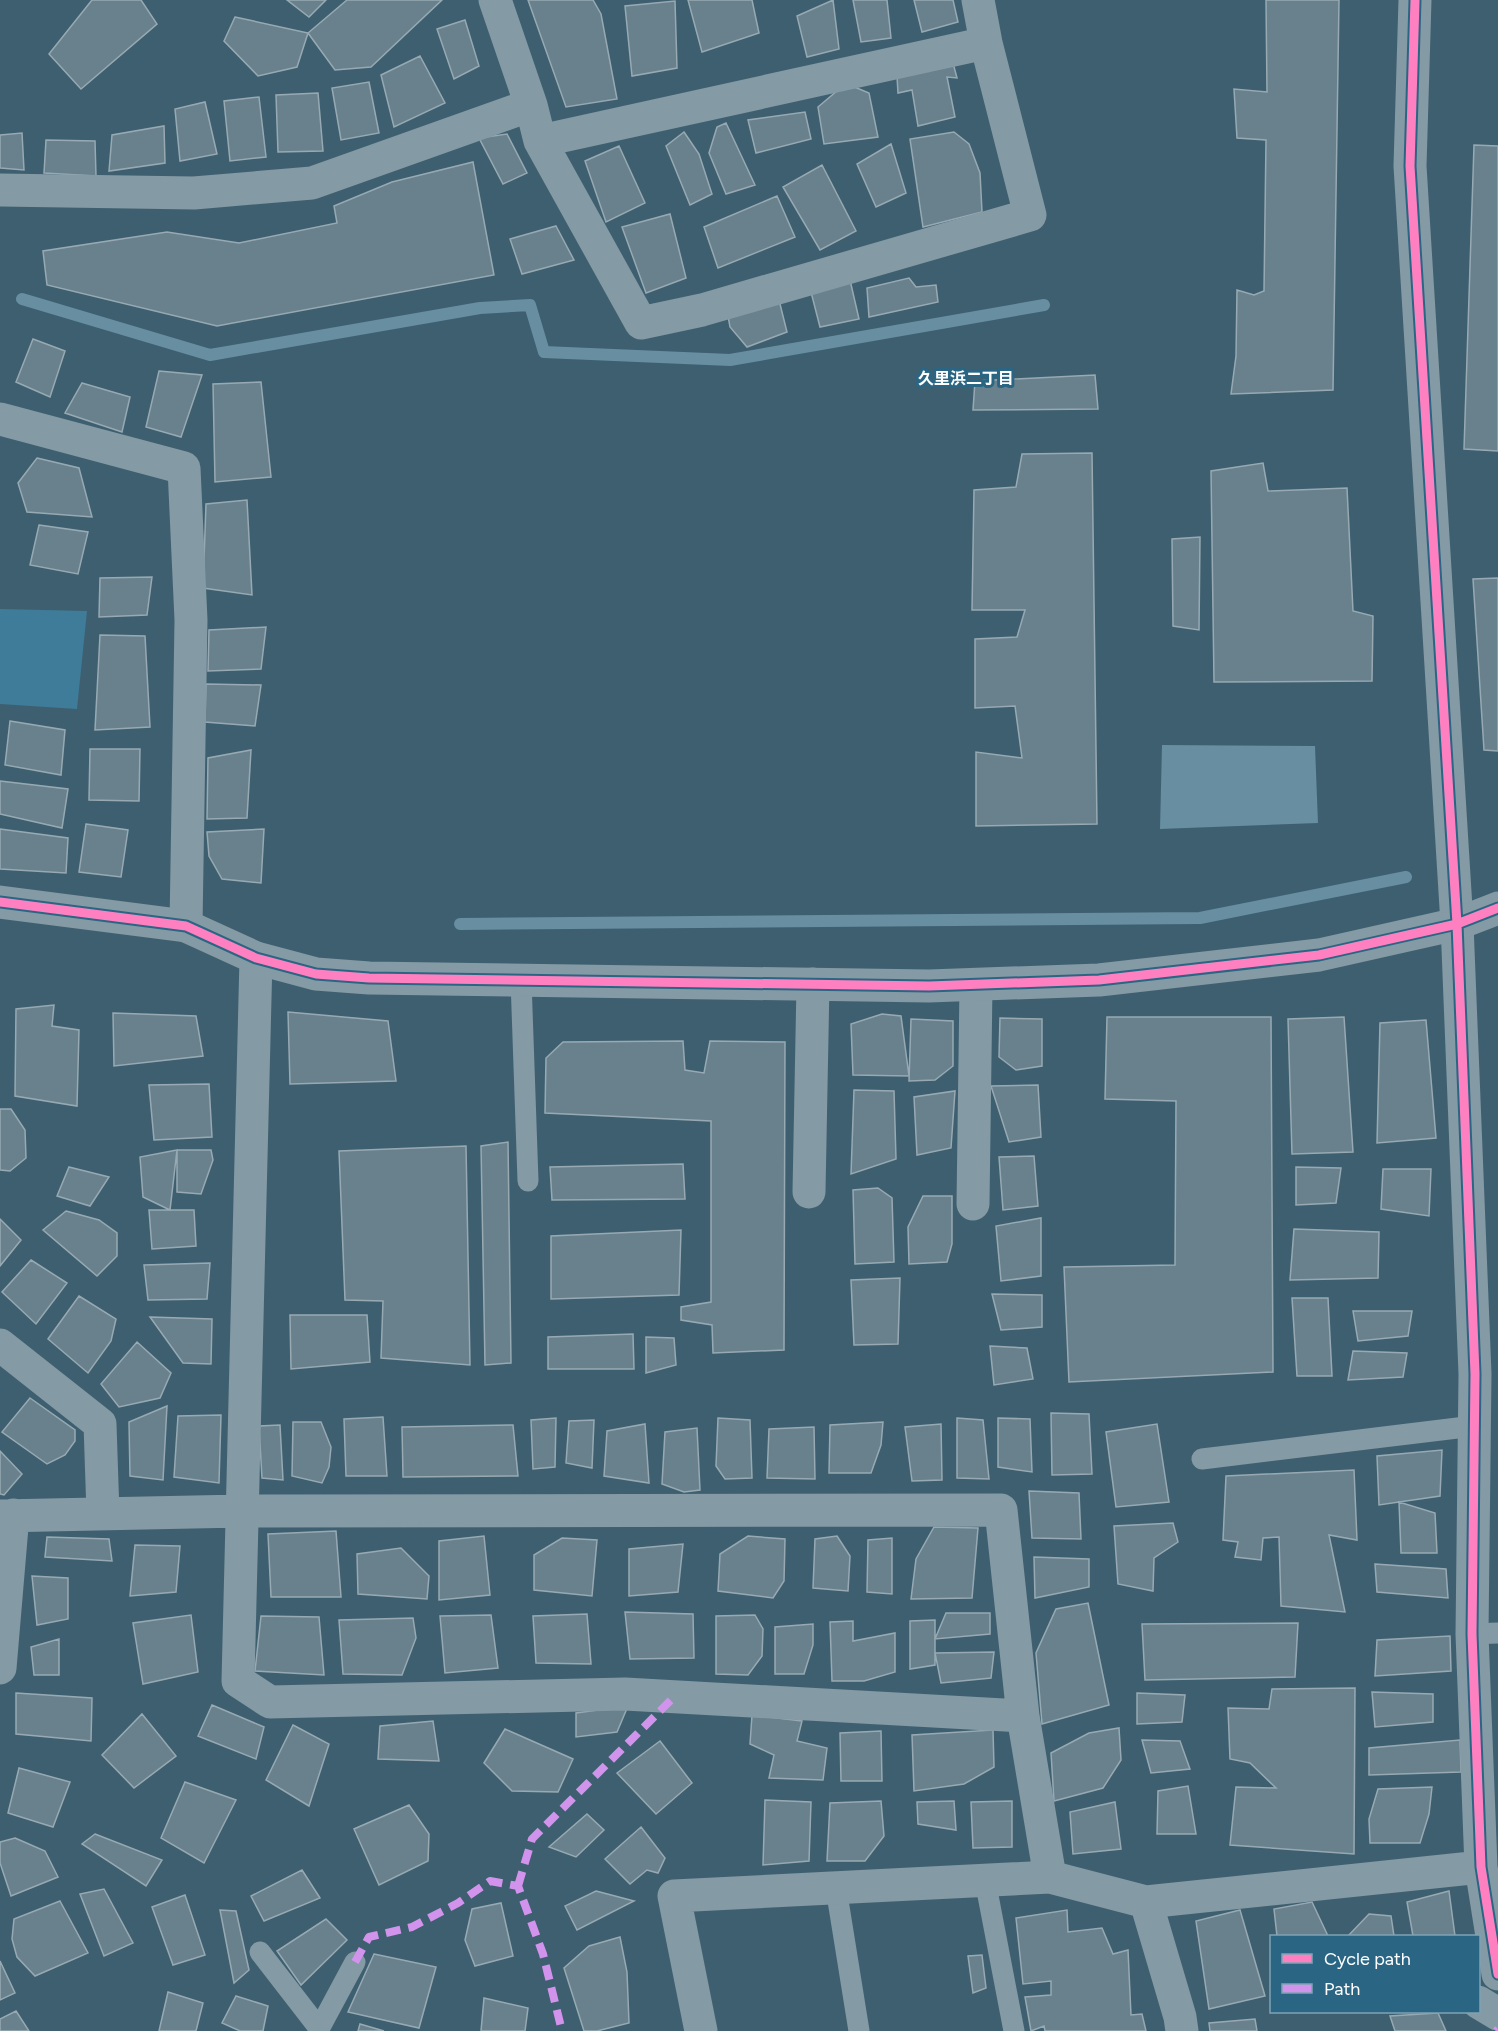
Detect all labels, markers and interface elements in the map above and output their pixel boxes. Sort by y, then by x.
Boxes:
district label: 久里浜二丁目 [918,369,1014,388]
legend [1270,1935,1480,2013]
text: Cycle path [1324,1948,1411,1970]
text: Path [1324,1978,1360,2000]

